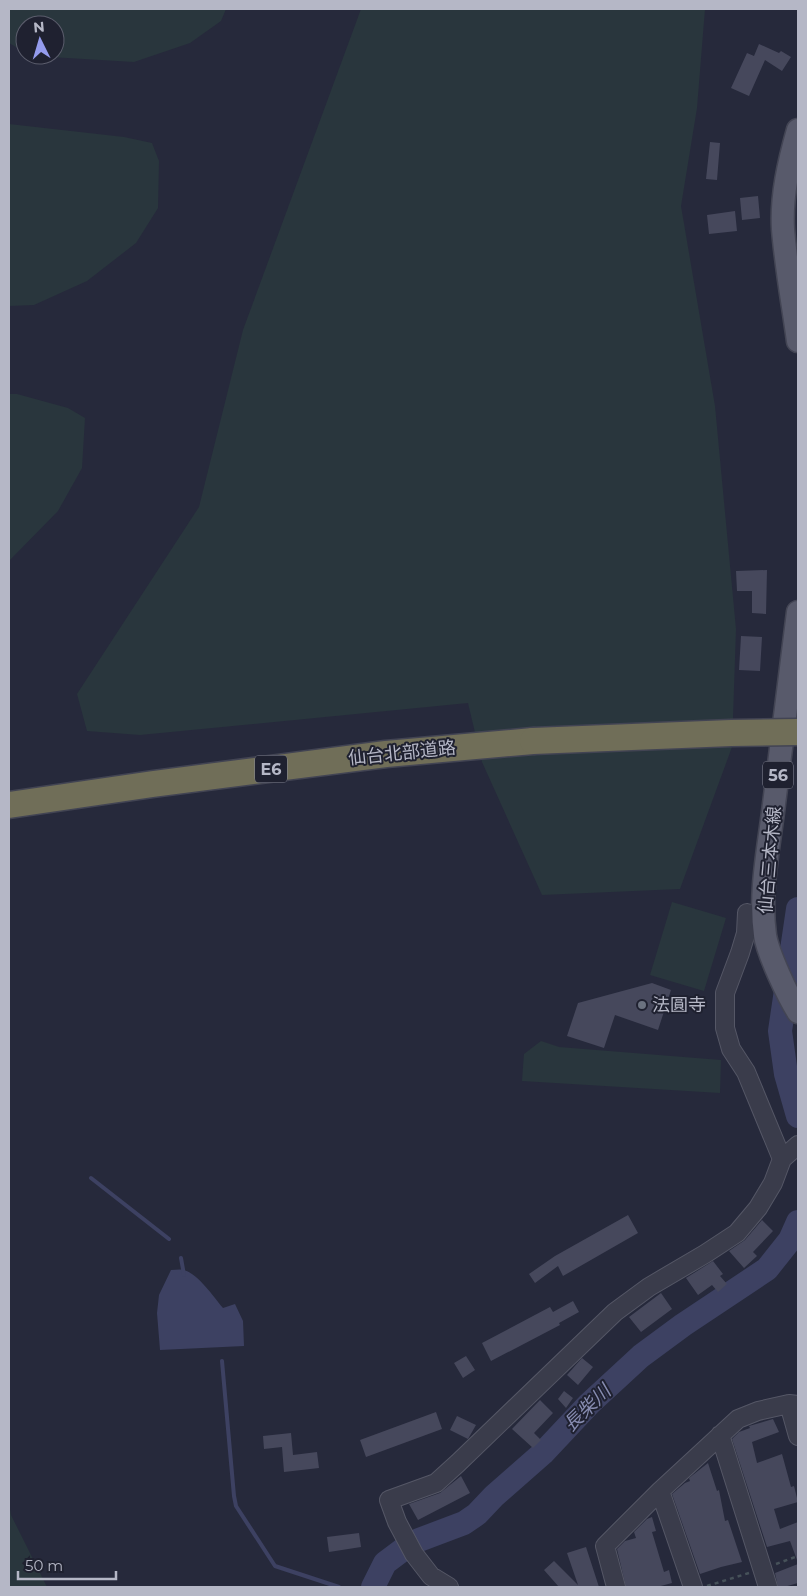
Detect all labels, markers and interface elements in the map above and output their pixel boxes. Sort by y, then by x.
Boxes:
north arrow [15,15,65,65]
text: N [32,18,45,37]
street label: 仙台北部道路 [347,736,457,770]
road number: E6 [255,756,287,782]
road number: 56 [763,762,793,788]
street label: 仙台三本木線 [754,805,786,915]
place label: 法圓寺 [652,994,706,1016]
marker: 法圓寺 [636,999,648,1011]
water label: 長柴川 [559,1379,617,1436]
scale bar [18,1548,115,1580]
text: 50 m [25,1556,63,1575]

